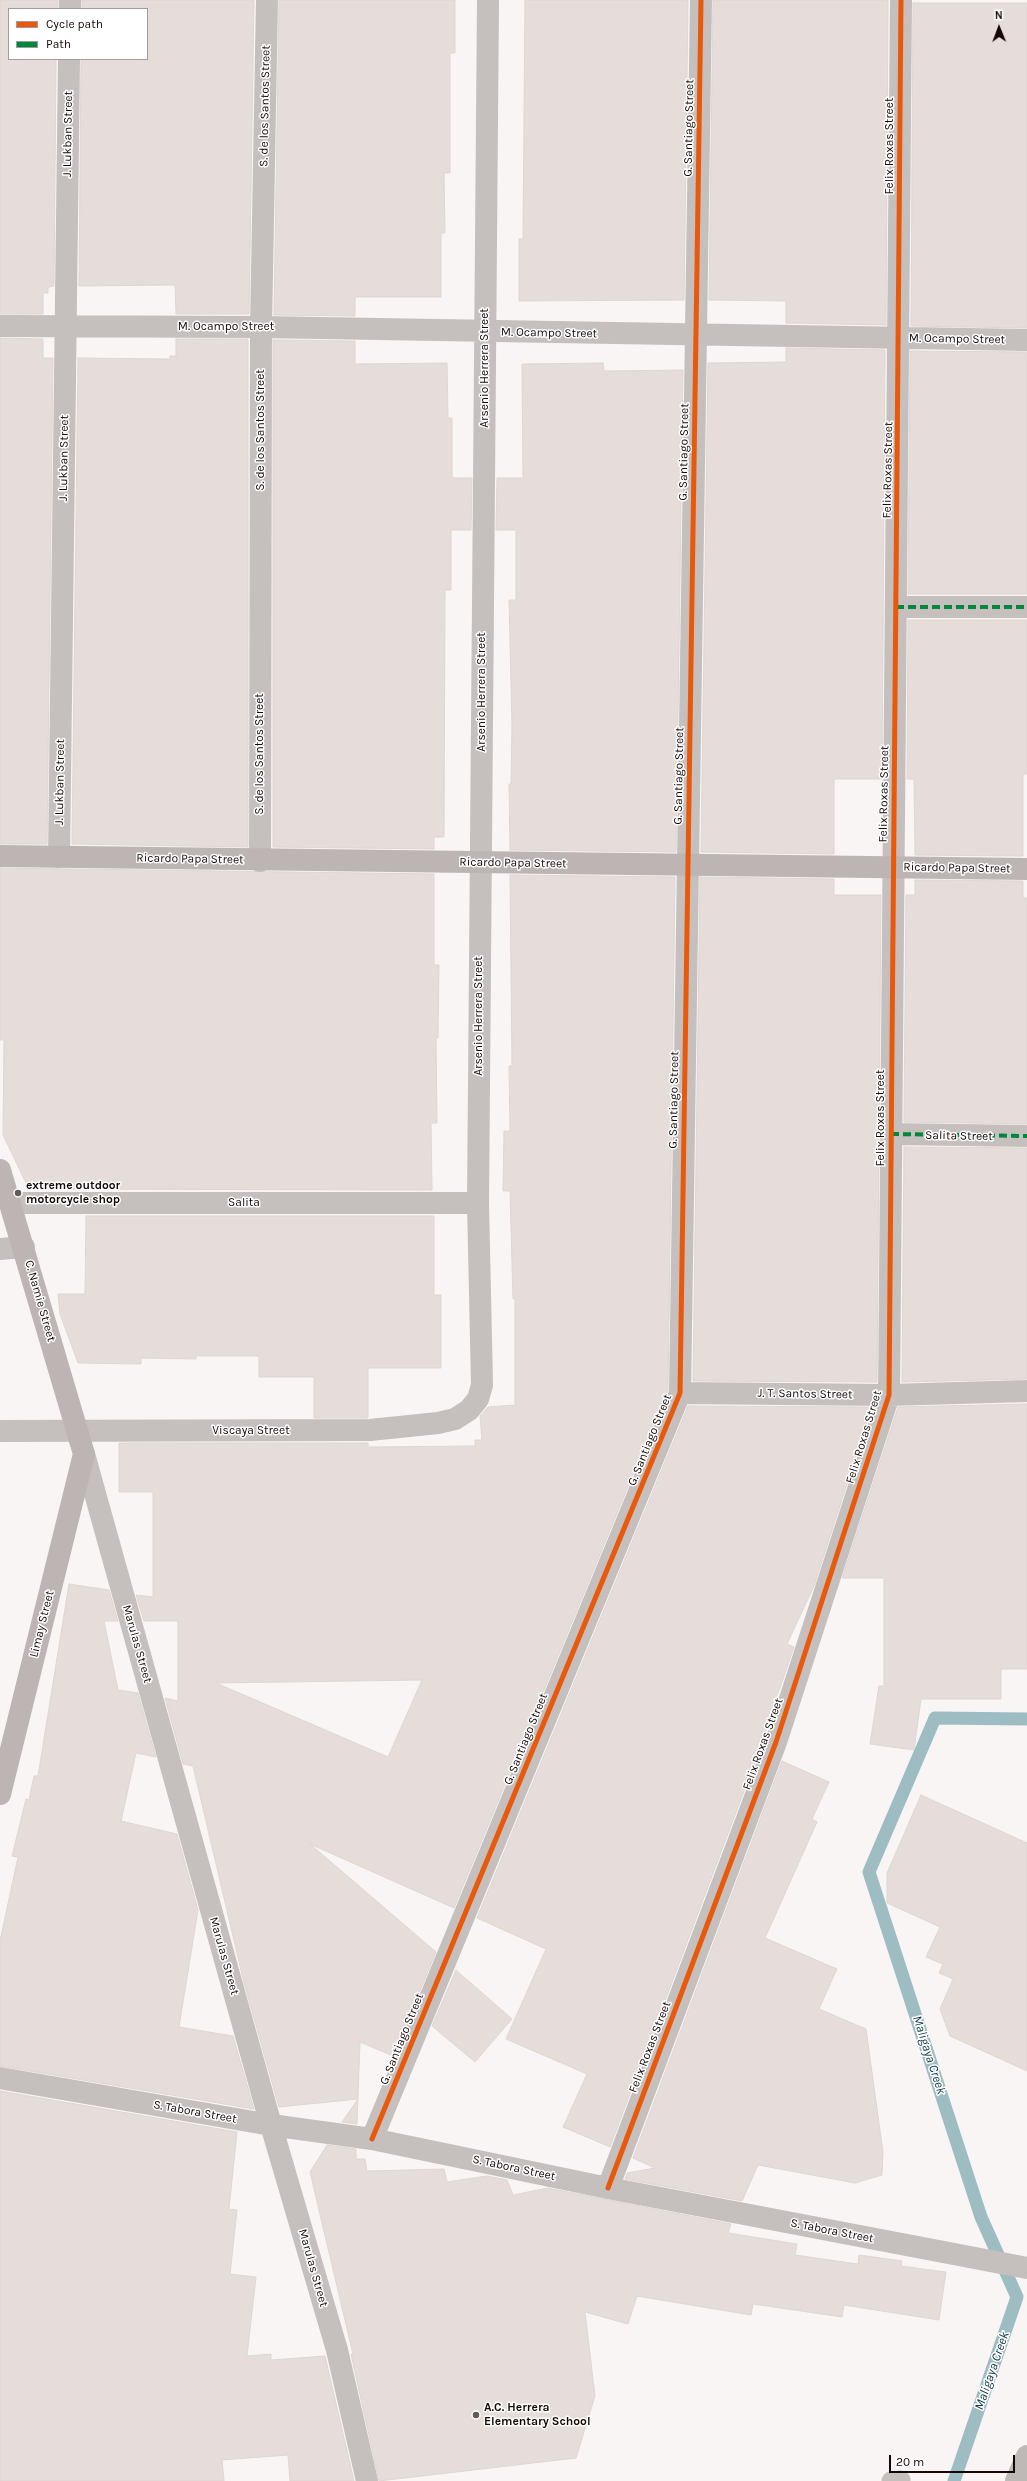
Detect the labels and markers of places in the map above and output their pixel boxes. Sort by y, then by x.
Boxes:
place label: extreme outdoor motorcycle shop [26,1179,120,1207]
marker: extreme outdoor motorcycle shop [13,1188,23,1198]
place label: A.C. Herrera Elementary School [484,2401,591,2429]
marker: A.C. Herrera Elementary School [471,2410,481,2420]

